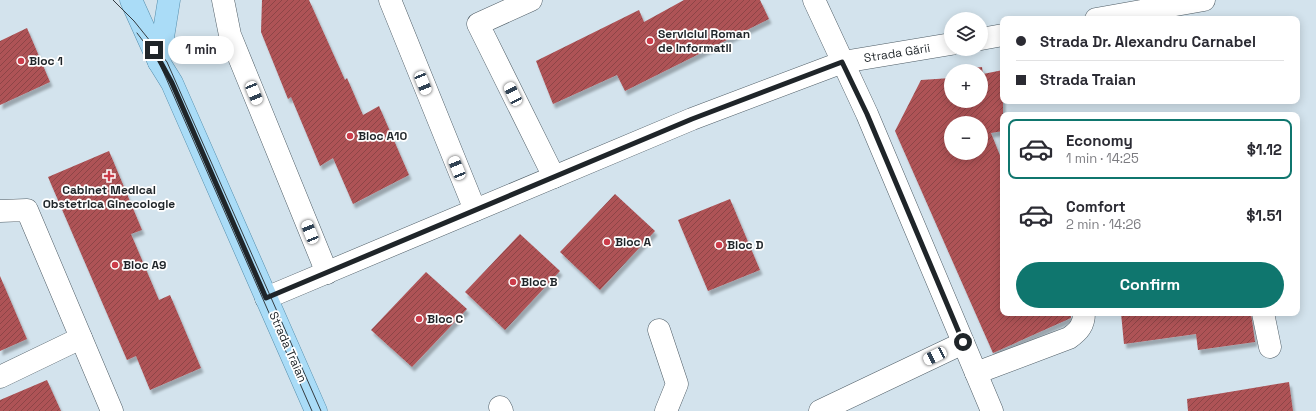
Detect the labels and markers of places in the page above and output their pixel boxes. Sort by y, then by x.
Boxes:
place label: Serviciul Roman de Informatii [658,26,750,56]
marker: Serviciul Roman de Informatii [645,36,655,46]
place label: Bloc 1 [29,53,63,69]
marker: Bloc 1 [16,56,26,66]
place label: Bloc A10 [358,128,407,144]
marker: Bloc A10 [345,131,355,141]
marker: Cabinet Medical Obstetrica Ginecologie [103,170,115,182]
place label: Cabinet Medical Obstetrica Ginecologie [43,182,175,212]
place label: Bloc A [615,234,651,250]
marker: Bloc A [602,237,612,247]
place label: Bloc D [727,237,764,253]
marker: Bloc D [714,240,724,250]
place label: Bloc A9 [123,257,166,273]
marker: Bloc A9 [110,260,120,270]
place label: Bloc B [521,274,558,290]
marker: Bloc B [508,277,518,287]
place label: Bloc C [427,311,464,327]
marker: Bloc C [414,314,424,324]

